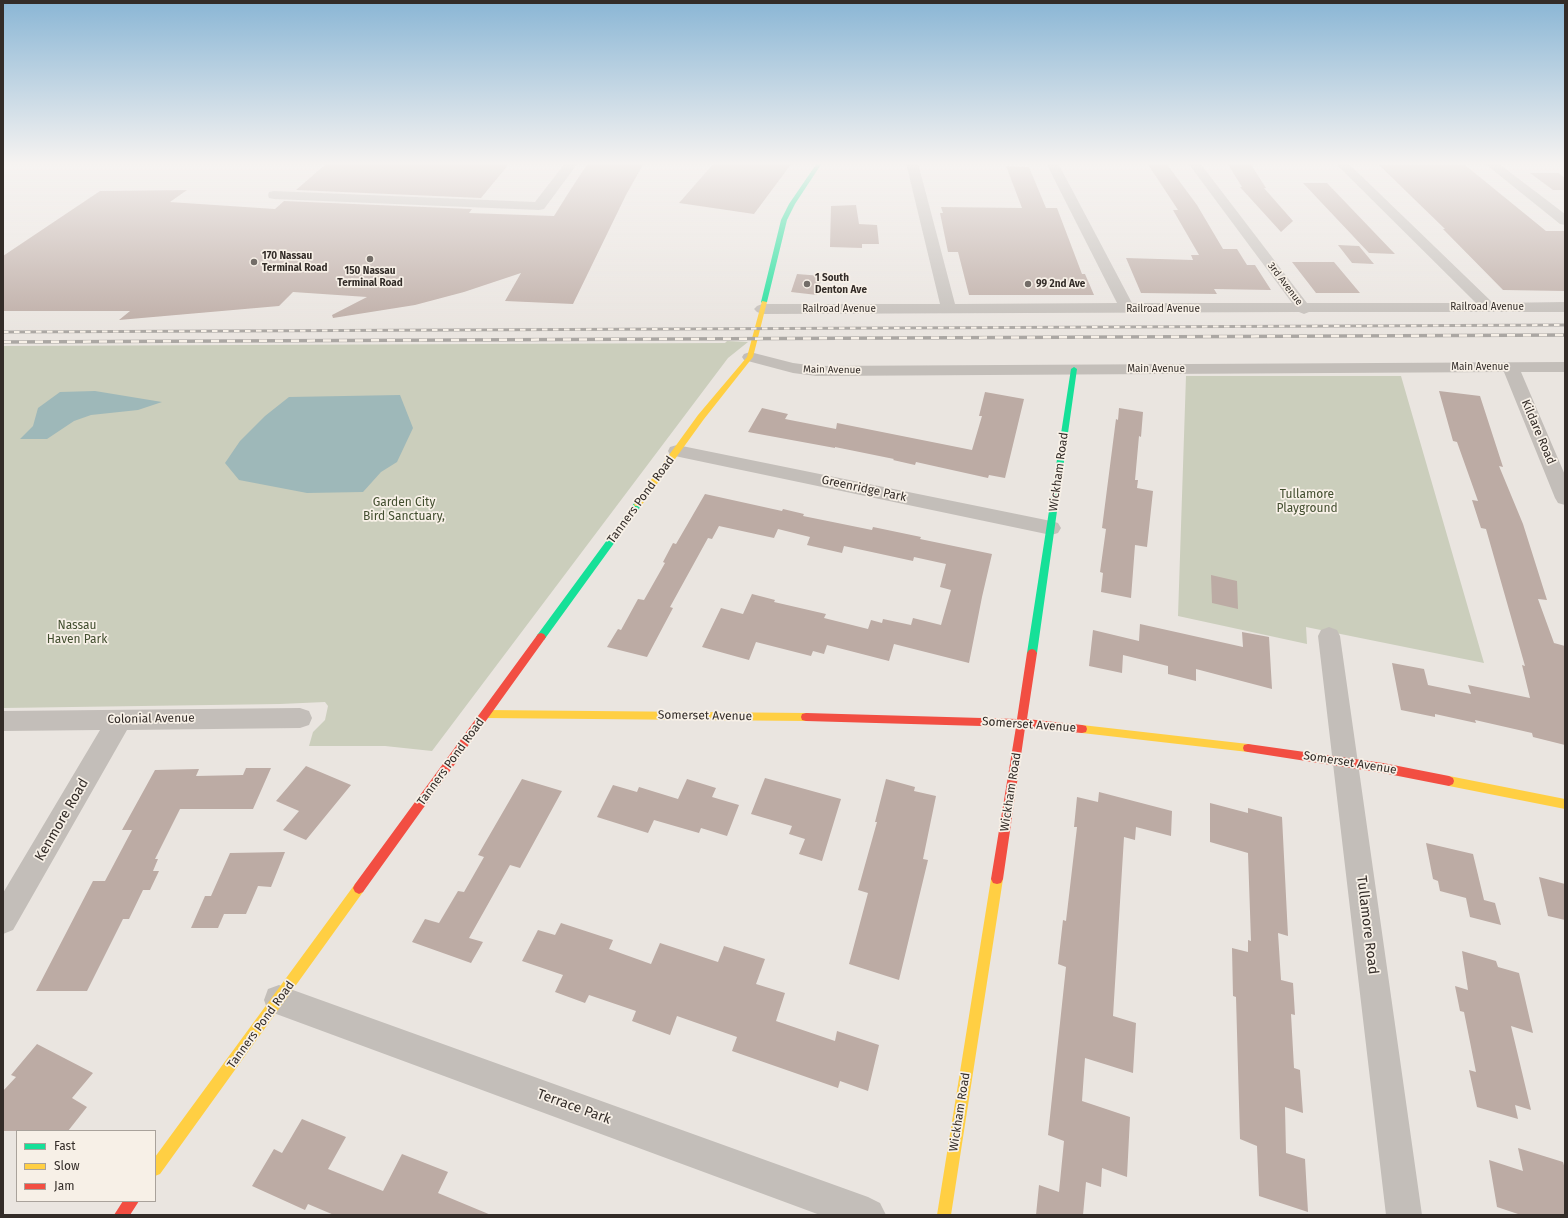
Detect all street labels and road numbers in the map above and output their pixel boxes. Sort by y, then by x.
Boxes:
street label: 3rd Avenue [1265,260,1305,308]
street label: Railroad Avenue [1450,301,1524,313]
street label: Railroad Avenue [802,303,876,315]
street label: Railroad Avenue [1126,303,1200,315]
street label: Main Avenue [1451,361,1509,373]
street label: Main Avenue [803,363,861,377]
street label: Main Avenue [1127,363,1185,375]
street label: Kildare Road [1518,397,1558,467]
street label: Wickham Road [1046,431,1072,513]
street label: Tanners Pond Road [604,453,678,547]
street label: Greenridge Park [820,473,908,505]
street label: Somerset Avenue [658,708,752,724]
street label: Colonial Avenue [107,711,195,727]
street label: Tanners Pond Road [414,715,488,809]
street label: Somerset Avenue [981,715,1077,735]
street label: Somerset Avenue [1302,749,1398,777]
street label: Wickham Road [998,751,1024,833]
street label: Kenmore Road [32,776,92,864]
street label: Tullamore Road [1353,875,1381,975]
street label: Tanners Pond Road [224,978,298,1072]
street label: Wickham Road [947,1071,973,1153]
street label: Terrace Park [535,1086,613,1128]

